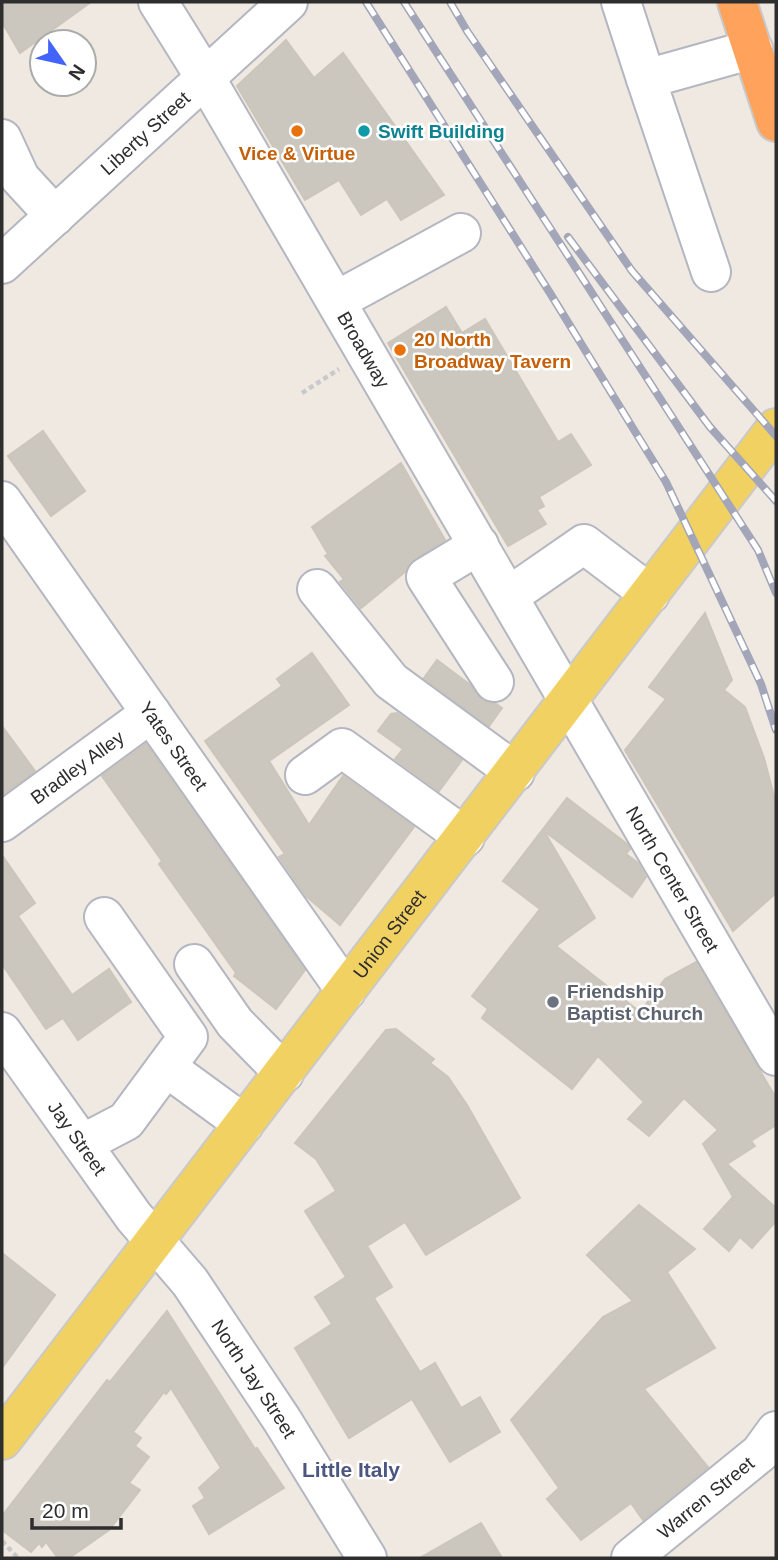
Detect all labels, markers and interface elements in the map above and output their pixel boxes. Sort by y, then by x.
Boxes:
north arrow [28,28,98,98]
text: N [64,61,89,84]
street label: Liberty Street [97,87,195,179]
place label: Swift Building [378,121,505,142]
marker: Vice & Virtue [289,123,305,139]
marker: Swift Building [356,123,372,139]
place label: Vice & Virtue [239,143,355,164]
street label: Broadway [333,308,394,392]
place label: 20 North Broadway Tavern [414,329,571,372]
marker: 20 North Broadway Tavern [392,342,408,358]
street label: Yates Street [135,698,212,795]
street label: Bradley Alley [27,726,128,808]
street label: North Center Street [622,803,723,956]
street label: Union Street [349,885,430,983]
place label: Friendship Baptist Church [567,981,703,1024]
marker: Friendship Baptist Church [545,994,561,1010]
street label: Jay Street [44,1097,111,1180]
street label: North Jay Street [207,1316,301,1442]
street label: Warren Street [654,1452,759,1543]
district label: Little Italy [302,1458,400,1481]
scale bar [32,1486,121,1530]
text: 20 m [42,1499,89,1522]

